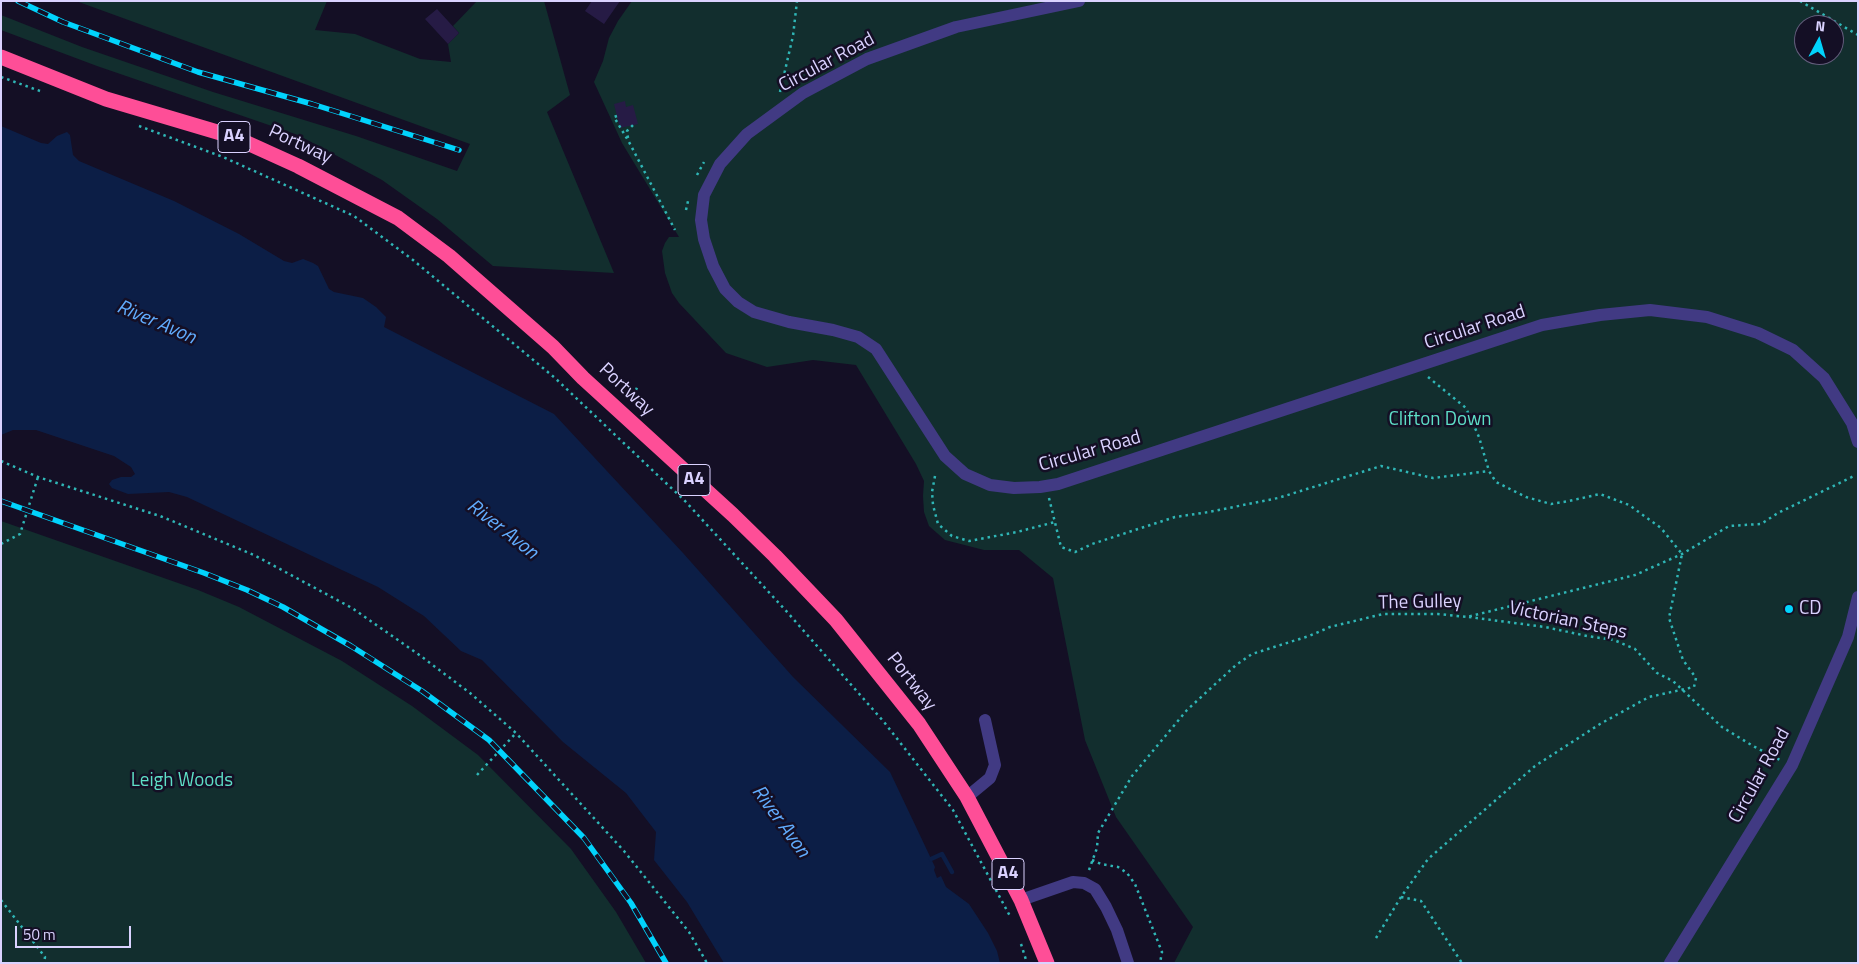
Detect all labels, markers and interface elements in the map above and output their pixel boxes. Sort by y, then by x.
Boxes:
north arrow [1794,15,1844,65]
text: N [1815,15,1826,37]
street label: Circular Road [775,28,879,98]
street label: Portway [265,120,335,170]
road number: A4 [218,121,250,152]
water label: River Avon [113,296,199,350]
street label: Circular Road [1422,301,1528,355]
street label: Portway [594,359,658,421]
park label: Clifton Down [1388,409,1492,431]
street label: Circular Road [1036,427,1144,477]
road number: A4 [678,464,710,496]
water label: River Avon [462,495,542,565]
street label: The Gulley [1378,591,1462,615]
street label: Victorian Steps [1507,597,1629,645]
place label: CD [1799,598,1822,620]
marker: CD [1783,603,1795,615]
street label: Portway [881,648,941,716]
street label: Circular Road [1725,725,1795,827]
park label: Leigh Woods [131,770,233,792]
water label: River Avon [746,781,814,863]
road number: A4 [992,859,1024,890]
scale bar [18,916,134,948]
text: 50 m [23,923,56,946]

